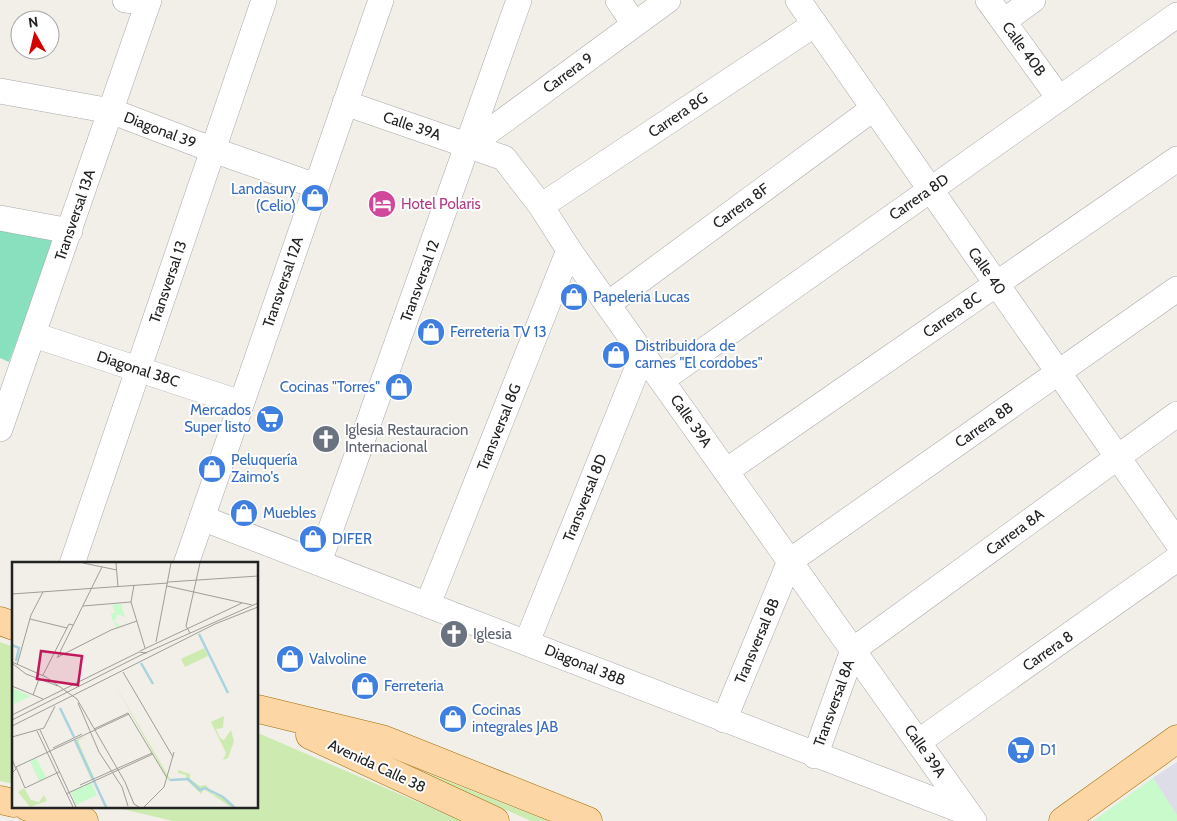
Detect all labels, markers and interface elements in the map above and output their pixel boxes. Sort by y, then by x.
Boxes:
north arrow [10,10,60,60]
text: N [27,13,39,32]
street label: Calle 40B [998,18,1050,80]
street label: Carrera 9 [540,49,596,97]
street label: Carrera 8G [645,89,711,141]
street label: Diagonal 39 [121,108,199,152]
street label: Calle 39A [381,108,444,145]
street label: Transversal 13A [51,166,99,263]
street label: Carrera 8D [886,170,952,224]
street label: Carrera 8F [709,179,773,233]
place label: Landasury (Celio) [231,180,296,215]
shop icon: Landasury (Celio) [300,183,330,213]
hotel icon: Hotel Polaris [367,189,397,219]
place label: Hotel Polaris [401,195,481,213]
street label: Transversal 12A [259,233,307,330]
street label: Transversal 12 [397,237,443,324]
street label: Transversal 13 [145,238,191,326]
street label: Calle 40 [964,244,1010,298]
shop icon: Papeleria Lucas [559,282,589,312]
place label: Papeleria Lucas [593,288,690,306]
street label: Carrera 8C [919,288,985,342]
shop icon: Ferreteria TV 13 [416,317,446,347]
place label: Ferreteria TV 13 [450,323,547,341]
place label: Distribuidora de carnes "El cordobes" [635,337,763,372]
shop icon: Distribuidora de carnes "El cordobes" [601,340,631,370]
street label: Diagonal 38C [94,347,182,391]
shop icon: Cocinas "Torres" [384,372,414,402]
place label: Cocinas "Torres" [280,378,380,396]
street label: Transversal 8G [473,381,525,473]
street label: Calle 39A [666,391,716,451]
street label: Carrera 8B [952,398,1016,451]
place label: Mercados Super listo [184,401,251,436]
supermarket icon: Mercados Super listo [255,404,285,434]
place label: Iglesia Restauracion Internacional [345,421,468,456]
church icon: Iglesia Restauracion Internacional [311,424,341,454]
place label: Peluquería Zaimo's [231,451,298,486]
street label: Transversal 8D [559,451,611,545]
shop icon: Peluquería Zaimo's [197,454,227,484]
shop icon: Muebles [229,498,259,528]
place label: Muebles [263,504,316,522]
street label: Carrera 8A [983,505,1048,559]
shop icon: DIFER [298,524,328,554]
place label: DIFER [332,530,372,548]
inset map [12,562,259,808]
street label: Transversal 8B [731,595,783,686]
church icon: Iglesia [439,619,469,649]
place label: Iglesia [473,625,513,643]
street label: Carrera 8 [1019,627,1077,675]
street label: Diagonal 38B [542,641,628,689]
shop icon: Valvoline [275,644,305,674]
place label: Valvoline [309,650,367,668]
street label: Transversal 8A [810,656,858,749]
shop icon: Ferreteria [350,671,380,701]
place label: Ferreteria [384,677,444,695]
place label: Cocinas integrales JAB [472,701,558,736]
shop icon: Cocinas integrales JAB [438,704,468,734]
street label: Calle 39A [900,721,950,781]
street label: Avenida Calle 38 [325,735,429,797]
supermarket icon: D1 [1006,735,1036,765]
place label: D1 [1040,741,1056,759]

